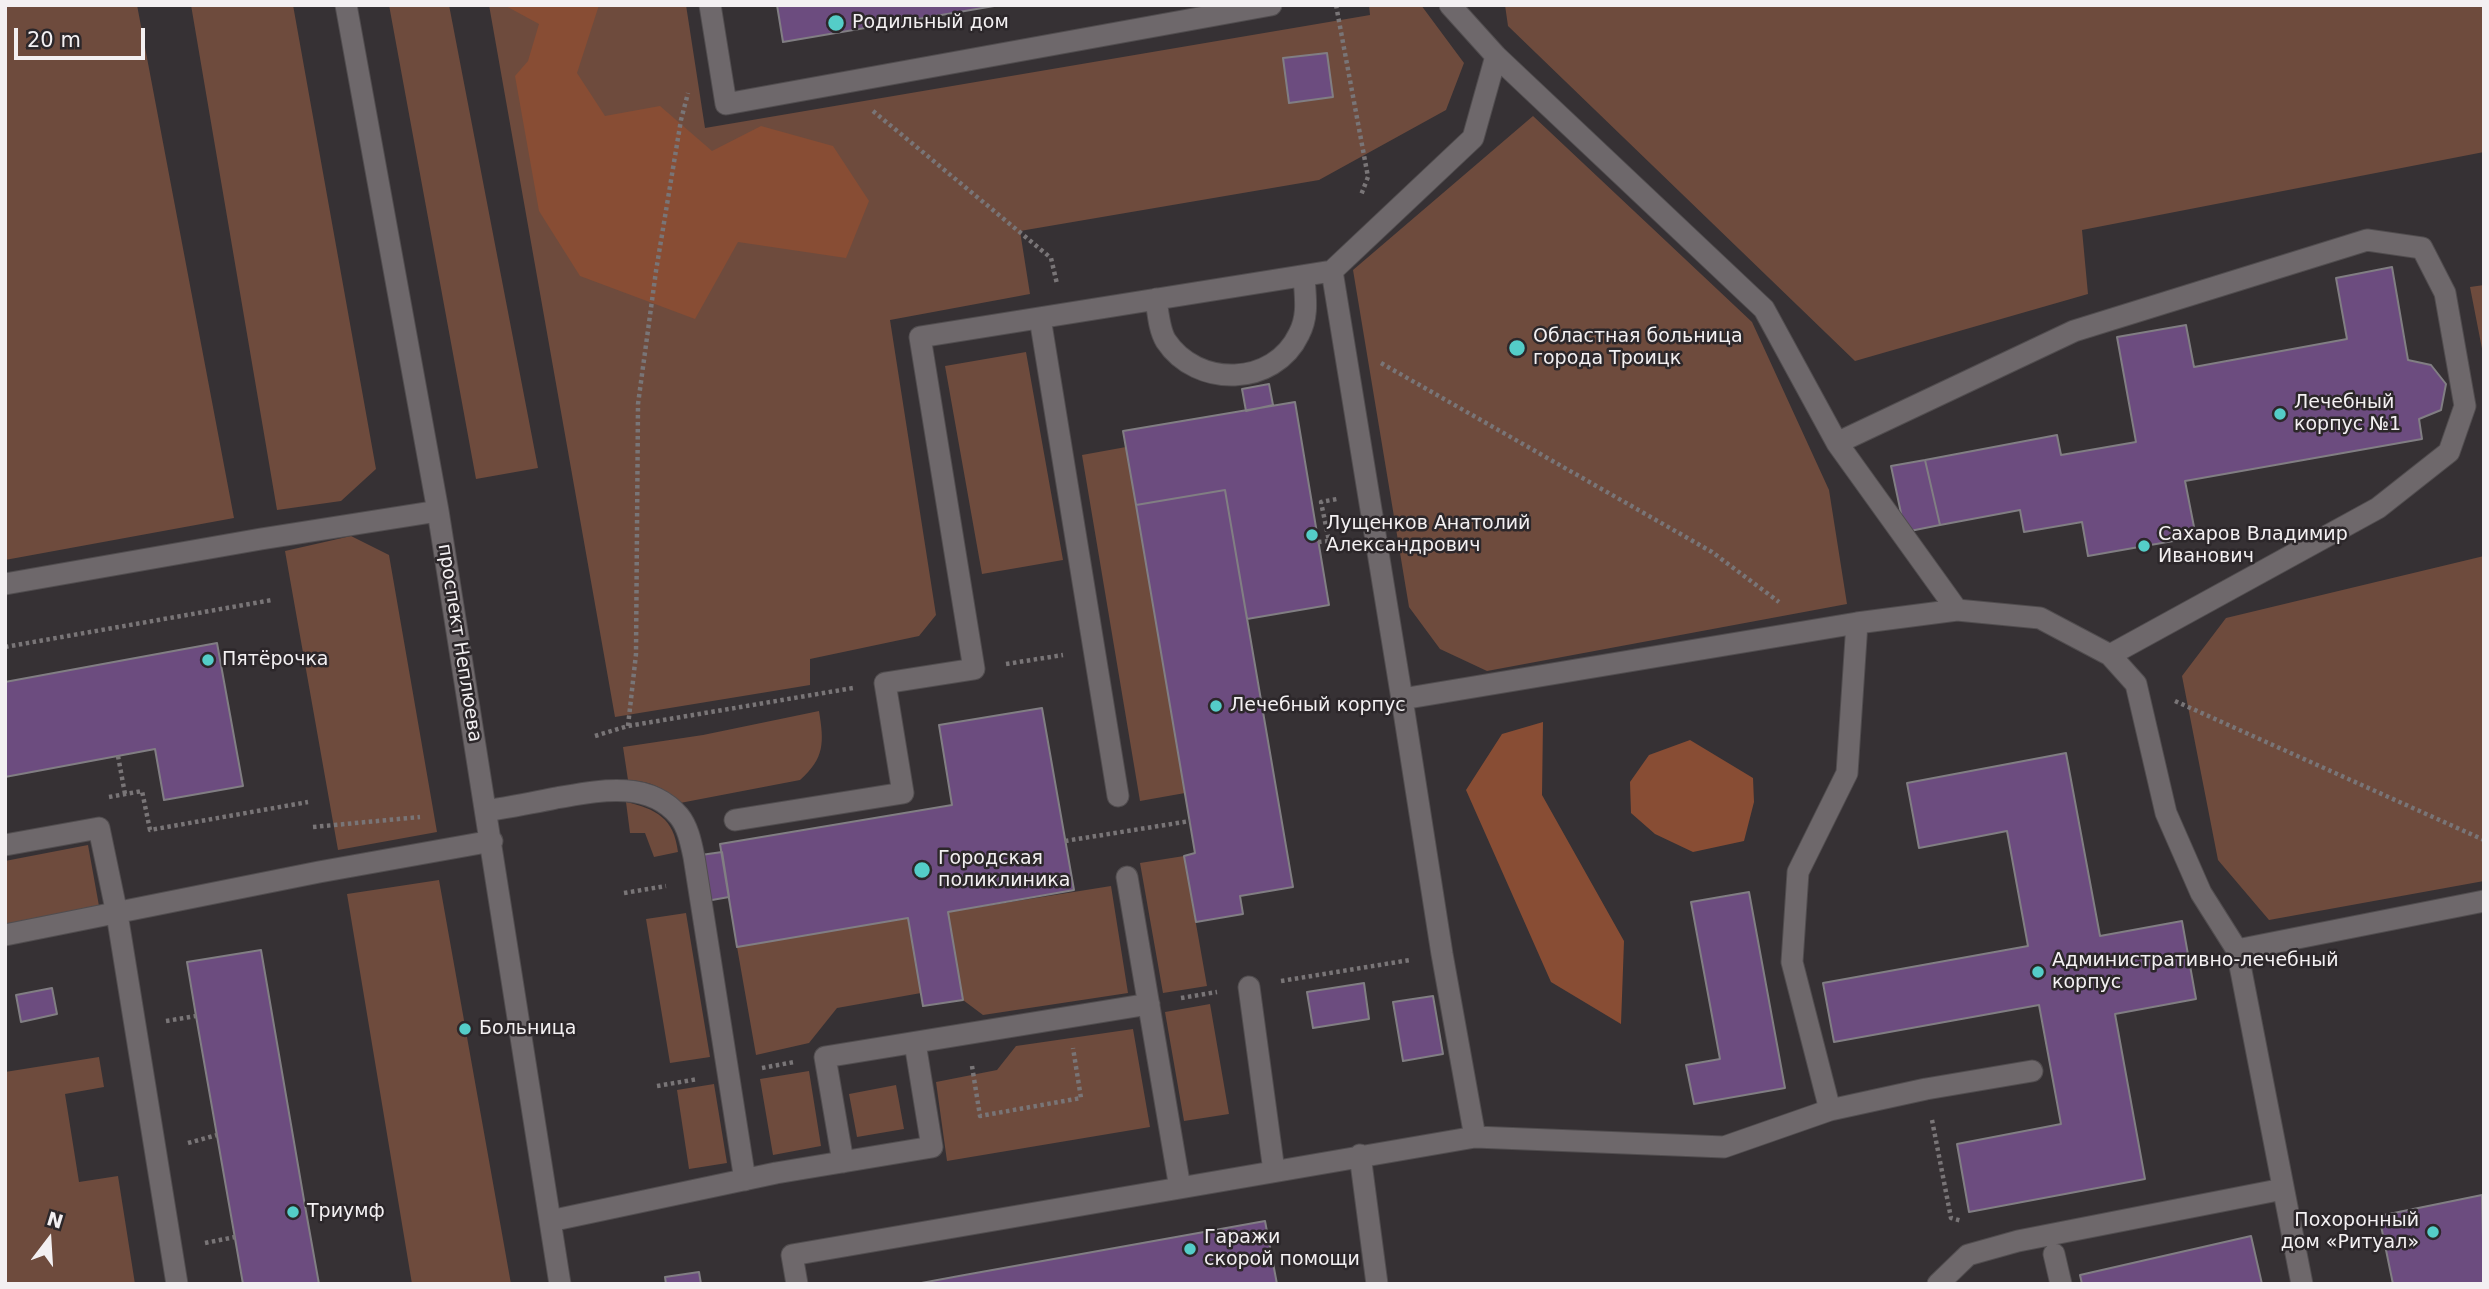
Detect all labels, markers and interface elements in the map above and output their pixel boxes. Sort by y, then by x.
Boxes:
place label: Родильный дом [852,12,1009,34]
marker: Родильный дом [826,13,846,33]
scale bar [18,14,149,58]
text: 20 m [27,28,81,52]
place label: Областная больница города Троицк [1533,326,1743,370]
marker: Областная больница города Троицк [1507,338,1527,358]
place label: Лечебный корпус №1 [2294,392,2401,436]
marker: Лечебный корпус №1 [2272,406,2288,422]
place label: Лущенков Анатолий Александрович [1326,513,1530,557]
place label: Сахаров Владимир Иванович [2158,524,2348,568]
marker: Лущенков Анатолий Александрович [1304,527,1320,543]
marker: Сахаров Владимир Иванович [2136,538,2152,554]
street label: проспект Неплюева [432,542,486,744]
place label: Пятёрочка [222,649,329,671]
marker: Пятёрочка [200,652,216,668]
place label: Лечебный корпус [1230,695,1406,717]
marker: Лечебный корпус [1208,698,1224,714]
place label: Городская поликлиника [938,848,1070,892]
marker: Городская поликлиника [912,860,932,880]
place label: Административно-лечебный корпус [2052,950,2339,994]
marker: Административно-лечебный корпус [2030,964,2046,980]
place label: Больница [479,1018,576,1040]
marker: Больница [457,1021,473,1037]
place label: Триумф [307,1201,385,1223]
marker: Триумф [285,1204,301,1220]
north arrow [14,1205,84,1275]
text: N [44,1207,66,1233]
place label: Похоронный дом «Ритуал» [2281,1210,2419,1254]
marker: Похоронный дом «Ритуал» [2425,1224,2441,1240]
place label: Гаражи скорой помощи [1204,1227,1360,1271]
marker: Гаражи скорой помощи [1182,1241,1198,1257]

